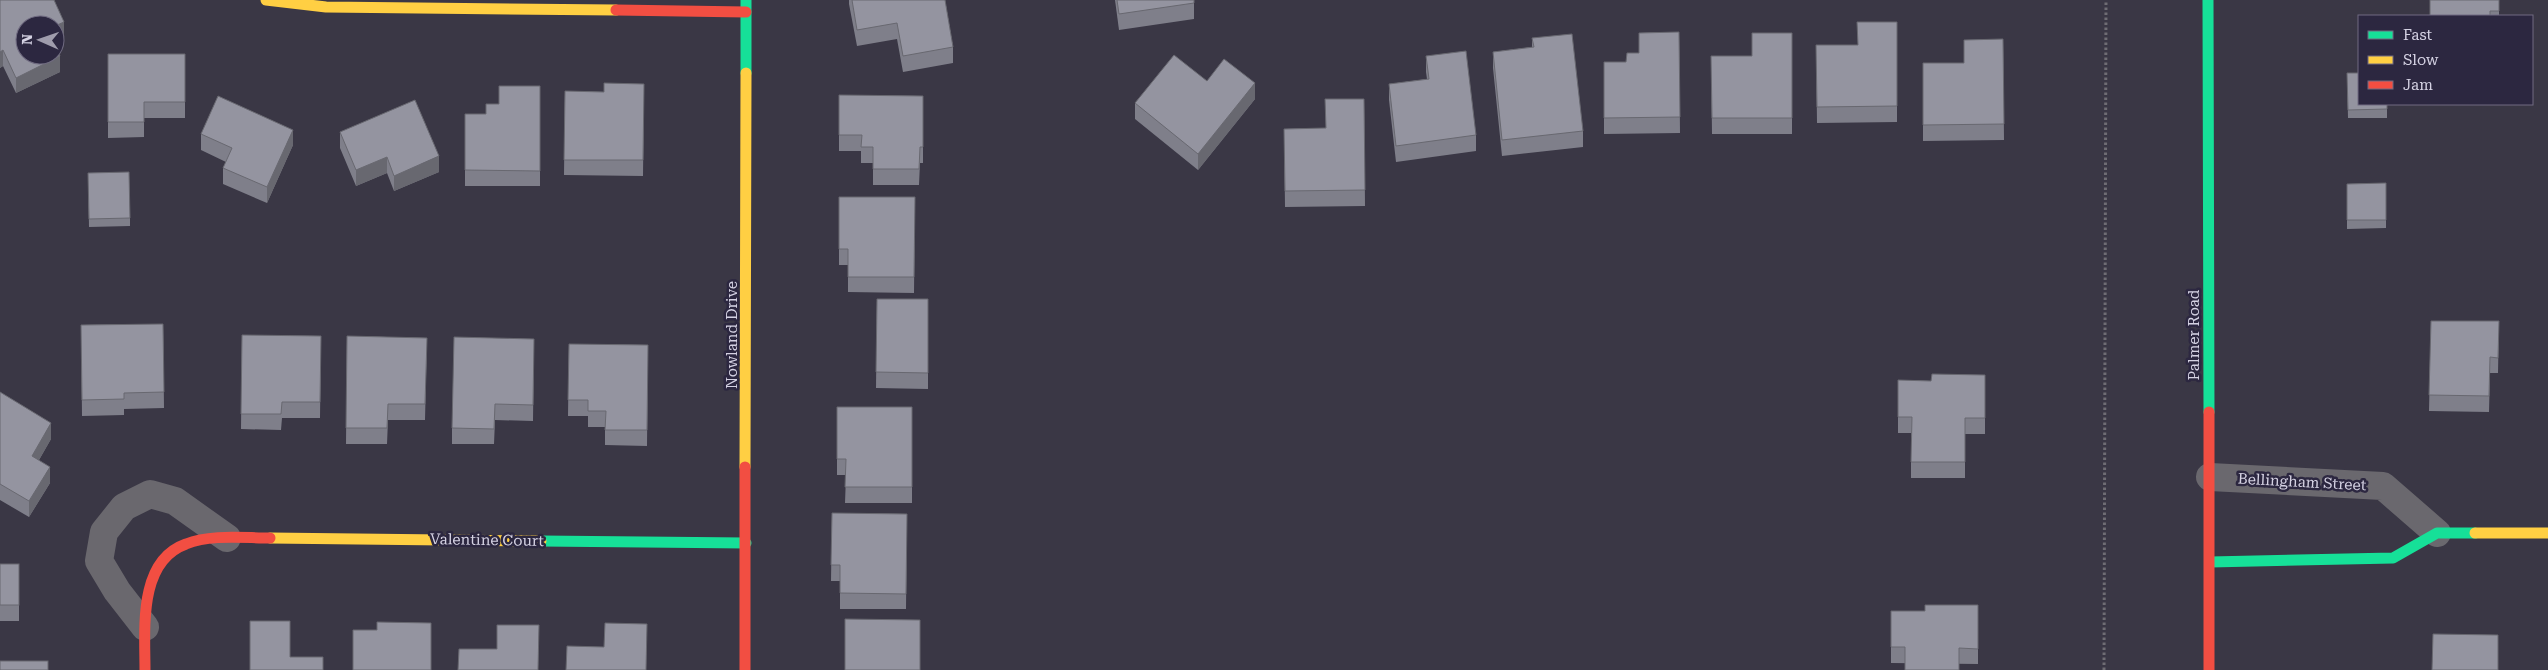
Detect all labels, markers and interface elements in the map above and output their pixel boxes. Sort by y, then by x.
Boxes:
north arrow [15,15,65,65]
legend [2358,15,2533,105]
text: Fast [2403,26,2433,44]
text: N [19,34,35,45]
text: Slow [2403,51,2439,69]
text: Jam [2403,76,2433,94]
street label: Nowland Drive [723,281,741,389]
street label: Palmer Road [2185,289,2203,380]
street label: Bellingham Street [2237,470,2367,494]
street label: Valentine Court [430,530,544,550]

